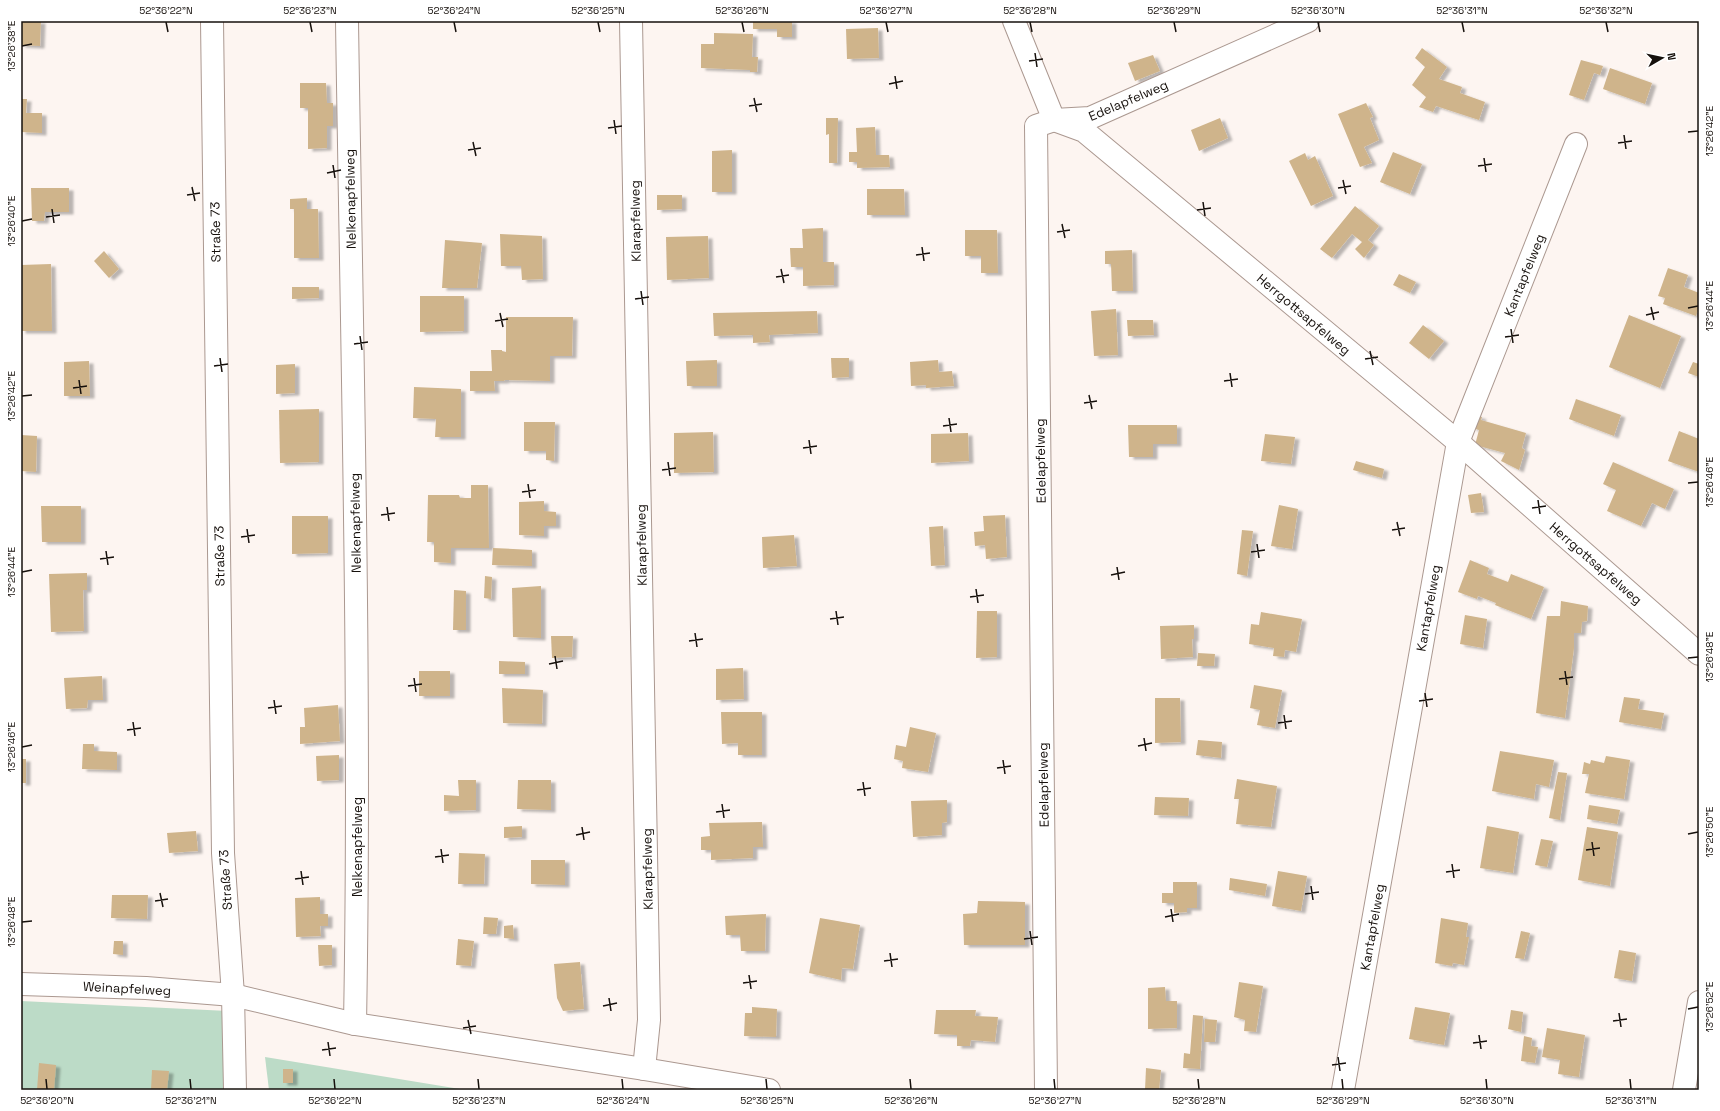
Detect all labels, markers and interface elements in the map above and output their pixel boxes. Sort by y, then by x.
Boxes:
text: 52°36'22"N [139,4,193,17]
text: 52°36'23"N [283,4,337,17]
text: 52°36'24"N [428,4,480,17]
text: 52°36'25"N [571,4,625,17]
text: 52°36'26"N [715,4,769,17]
text: 52°36'27"N [860,4,912,17]
text: 52°36'28"N [1003,4,1057,17]
text: 52°36'29"N [1147,4,1201,17]
text: 52°36'30"N [1291,4,1345,17]
text: 52°36'31"N [1436,4,1488,17]
text: 52°36'32"N [1579,4,1633,17]
text: 13°26'38"E [5,20,18,71]
north arrow [1642,38,1682,78]
text: N [1664,52,1679,61]
street label: Edelapfelweg [1086,76,1171,125]
text: 13°26'42"E [1703,105,1716,156]
street label: Nelkenapfelweg [341,149,360,249]
street label: Klarapfelweg [626,180,645,262]
text: 13°26'40"E [5,195,18,246]
street label: Straße 73 [206,201,225,262]
street label: Kantapfelweg [1500,231,1549,319]
street label: Herrgottsapfelweg [1253,270,1354,359]
text: 13°26'44"E [1703,280,1716,331]
text: 13°26'42"E [5,370,18,421]
street label: Edelapfelweg [1031,418,1050,504]
text: 13°26'46"E [1703,456,1716,507]
street label: Nelkenapfelweg [346,473,365,573]
street label: Klarapfelweg [632,504,651,586]
street label: Herrgottsapfelweg [1546,518,1646,608]
street label: Straße 73 [210,525,229,586]
text: 13°26'44"E [5,546,18,597]
street label: Kantapfelweg [1413,564,1444,653]
text: 13°26'48"E [1703,631,1716,682]
text: 13°26'46"E [5,721,18,772]
street label: Edelapfelweg [1034,742,1053,828]
street label: Nelkenapfelweg [349,797,366,897]
text: 13°26'50"E [1703,806,1716,857]
street label: Klarapfelweg [638,828,657,910]
street label: Straße 73 [215,849,236,911]
street label: Kantapfelweg [1357,883,1388,972]
text: 13°26'48"E [5,896,18,947]
street label: Weinapfelweg [82,978,172,999]
text: 13°26'52"E [1703,981,1716,1032]
text: 52°36'20"N [20,1094,74,1107]
text: 52°36'21"N [165,1094,217,1107]
text: 52°36'22"N [308,1094,362,1107]
text: 52°36'23"N [452,1094,506,1107]
text: 52°36'24"N [597,1094,649,1107]
text: 52°36'25"N [740,1094,794,1107]
text: 52°36'26"N [884,1094,938,1107]
text: 52°36'27"N [1029,1094,1081,1107]
text: 52°36'28"N [1172,1094,1226,1107]
text: 52°36'29"N [1316,1094,1370,1107]
text: 52°36'30"N [1460,1094,1514,1107]
text: 52°36'31"N [1605,1094,1657,1107]

